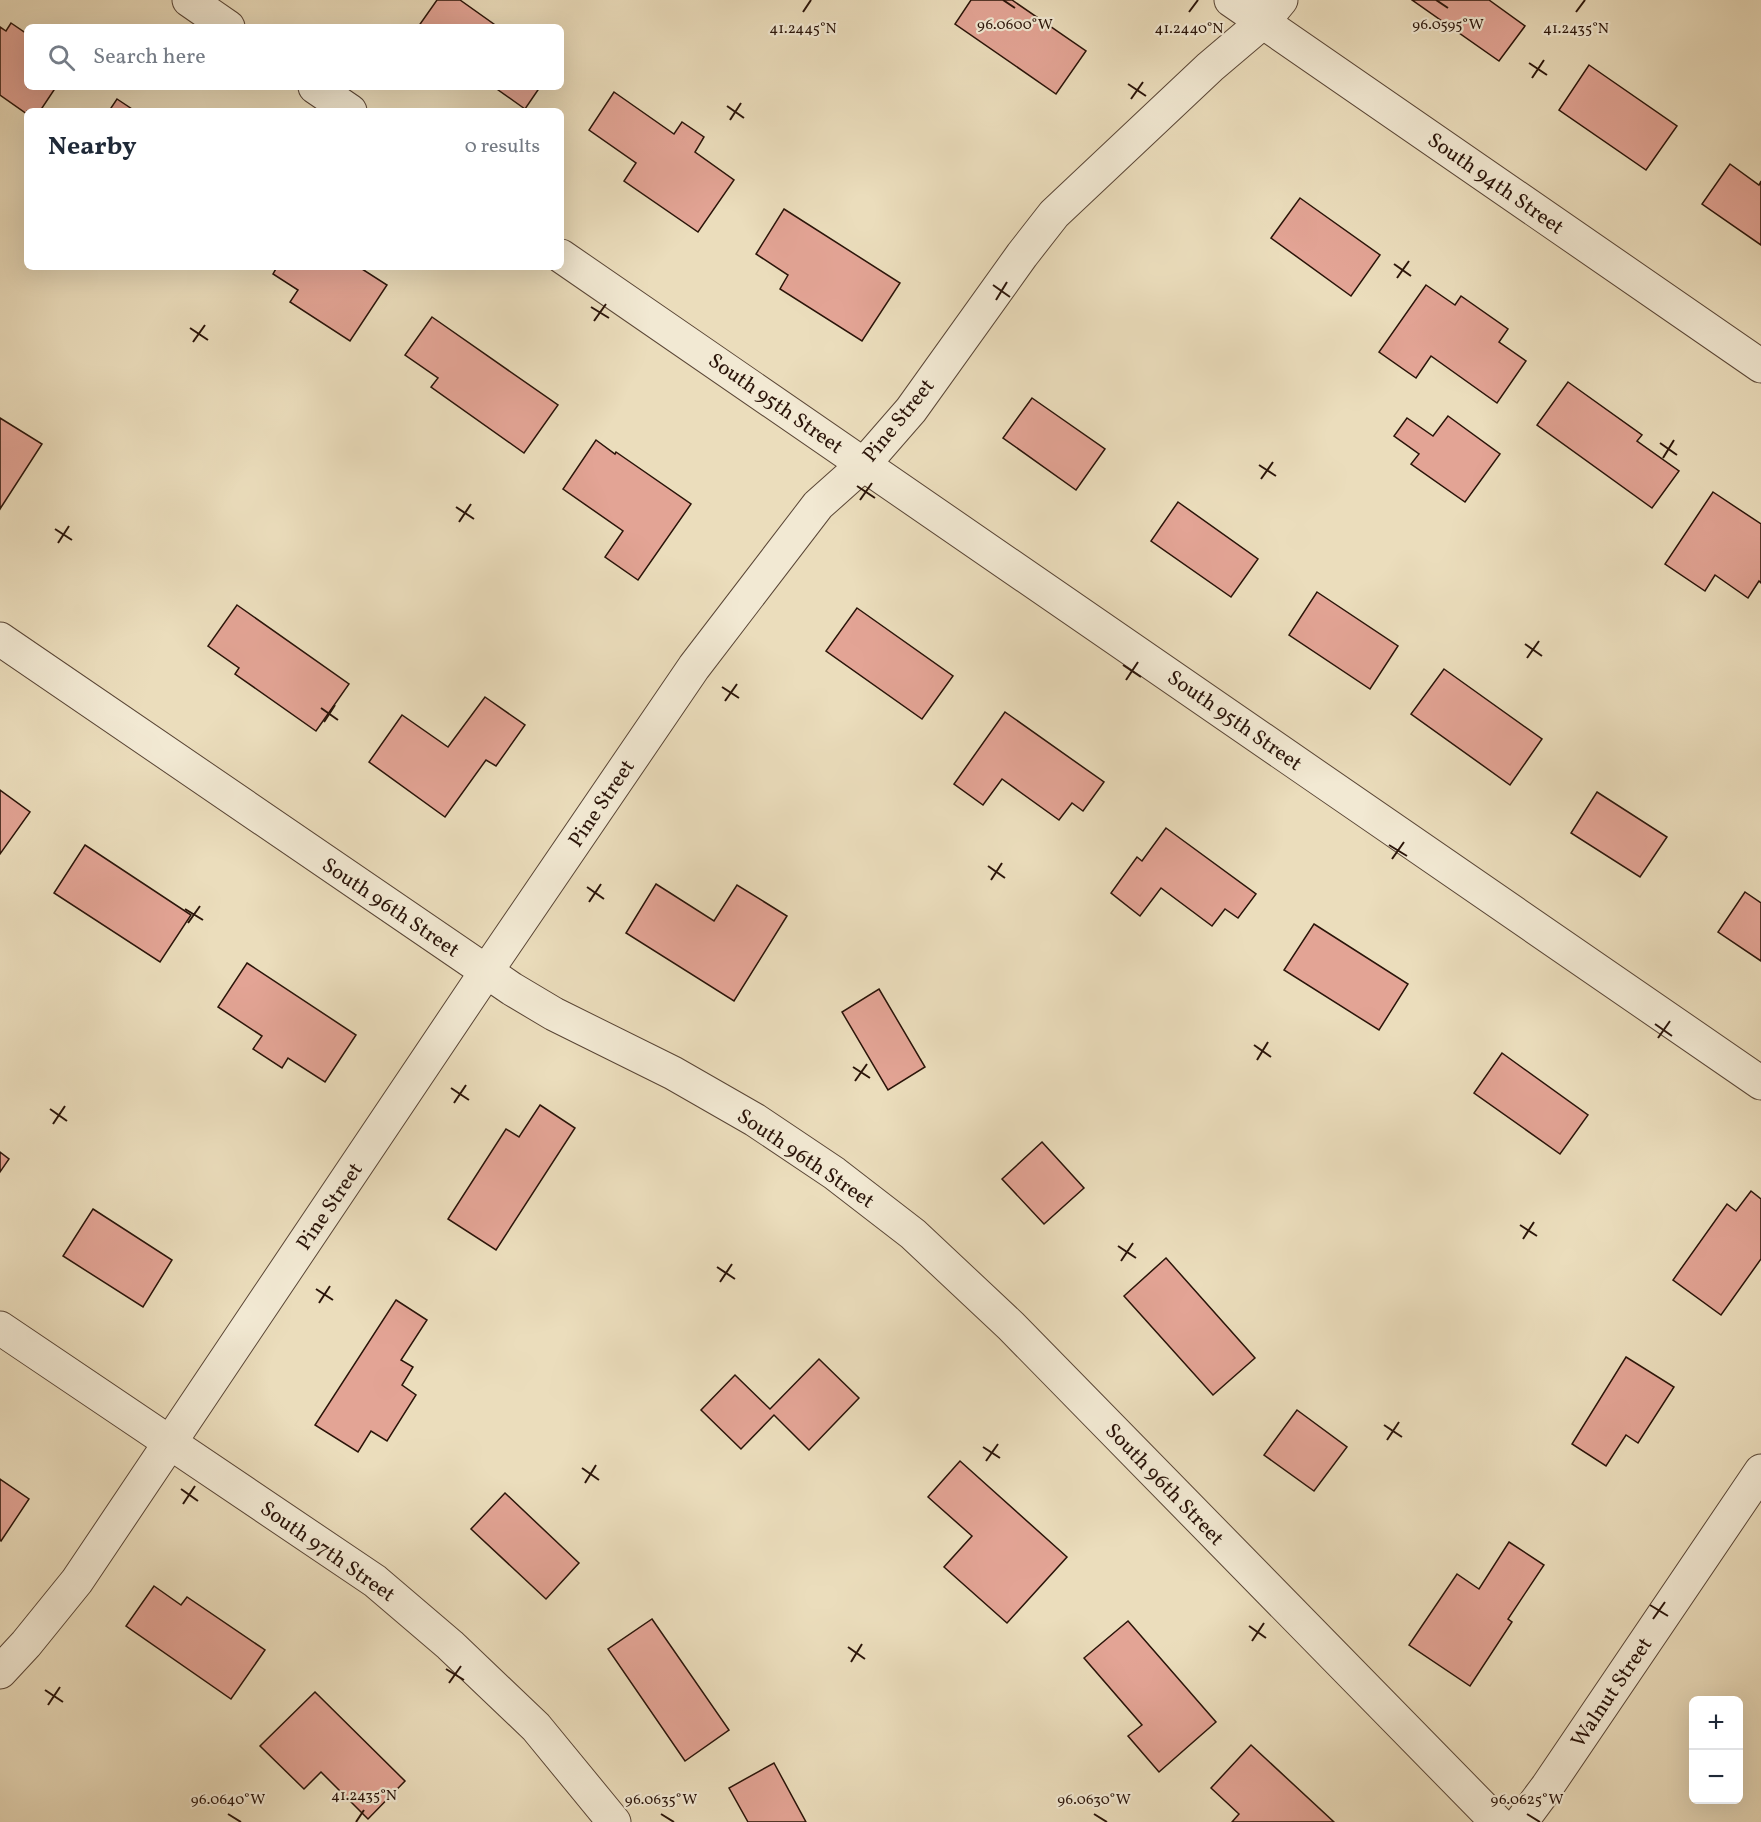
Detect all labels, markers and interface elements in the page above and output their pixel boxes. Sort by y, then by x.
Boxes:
text: 96.0600°W [977,15,1053,36]
text: 96.0595°W [1412,15,1484,36]
text: 41.2445°N [769,19,837,40]
text: 41.2440°N [1155,19,1224,40]
text: 41.2435°N [1543,19,1609,40]
search box [24,24,564,90]
icon: search [45,41,78,74]
text: Search here [93,42,206,73]
street label: South 94th Street [1421,126,1569,242]
text: Nearby [48,129,137,165]
text: 0 results [465,133,540,161]
street label: South 95th Street [702,347,848,462]
street label: Pine Street [856,373,942,469]
street label: South 95th Street [1161,664,1307,779]
street label: Pine Street [562,754,642,854]
street label: South 96th Street [316,851,465,965]
street label: South 96th Street [731,1102,880,1216]
street label: Pine Street [290,1157,370,1257]
street label: South 96th Street [1098,1417,1230,1553]
street label: South 97th Street [254,1495,401,1610]
street label: Walnut Street [1565,1632,1660,1754]
map controls [1689,1696,1743,1804]
button: + [1689,1696,1743,1750]
button: − [1689,1750,1743,1804]
text: 41.2435°N [331,1786,397,1807]
text: 96.0640°W [191,1790,265,1811]
text: 96.0635°W [625,1790,697,1811]
text: 96.0630°W [1057,1790,1131,1811]
text: 96.0625°W [1491,1790,1564,1811]

